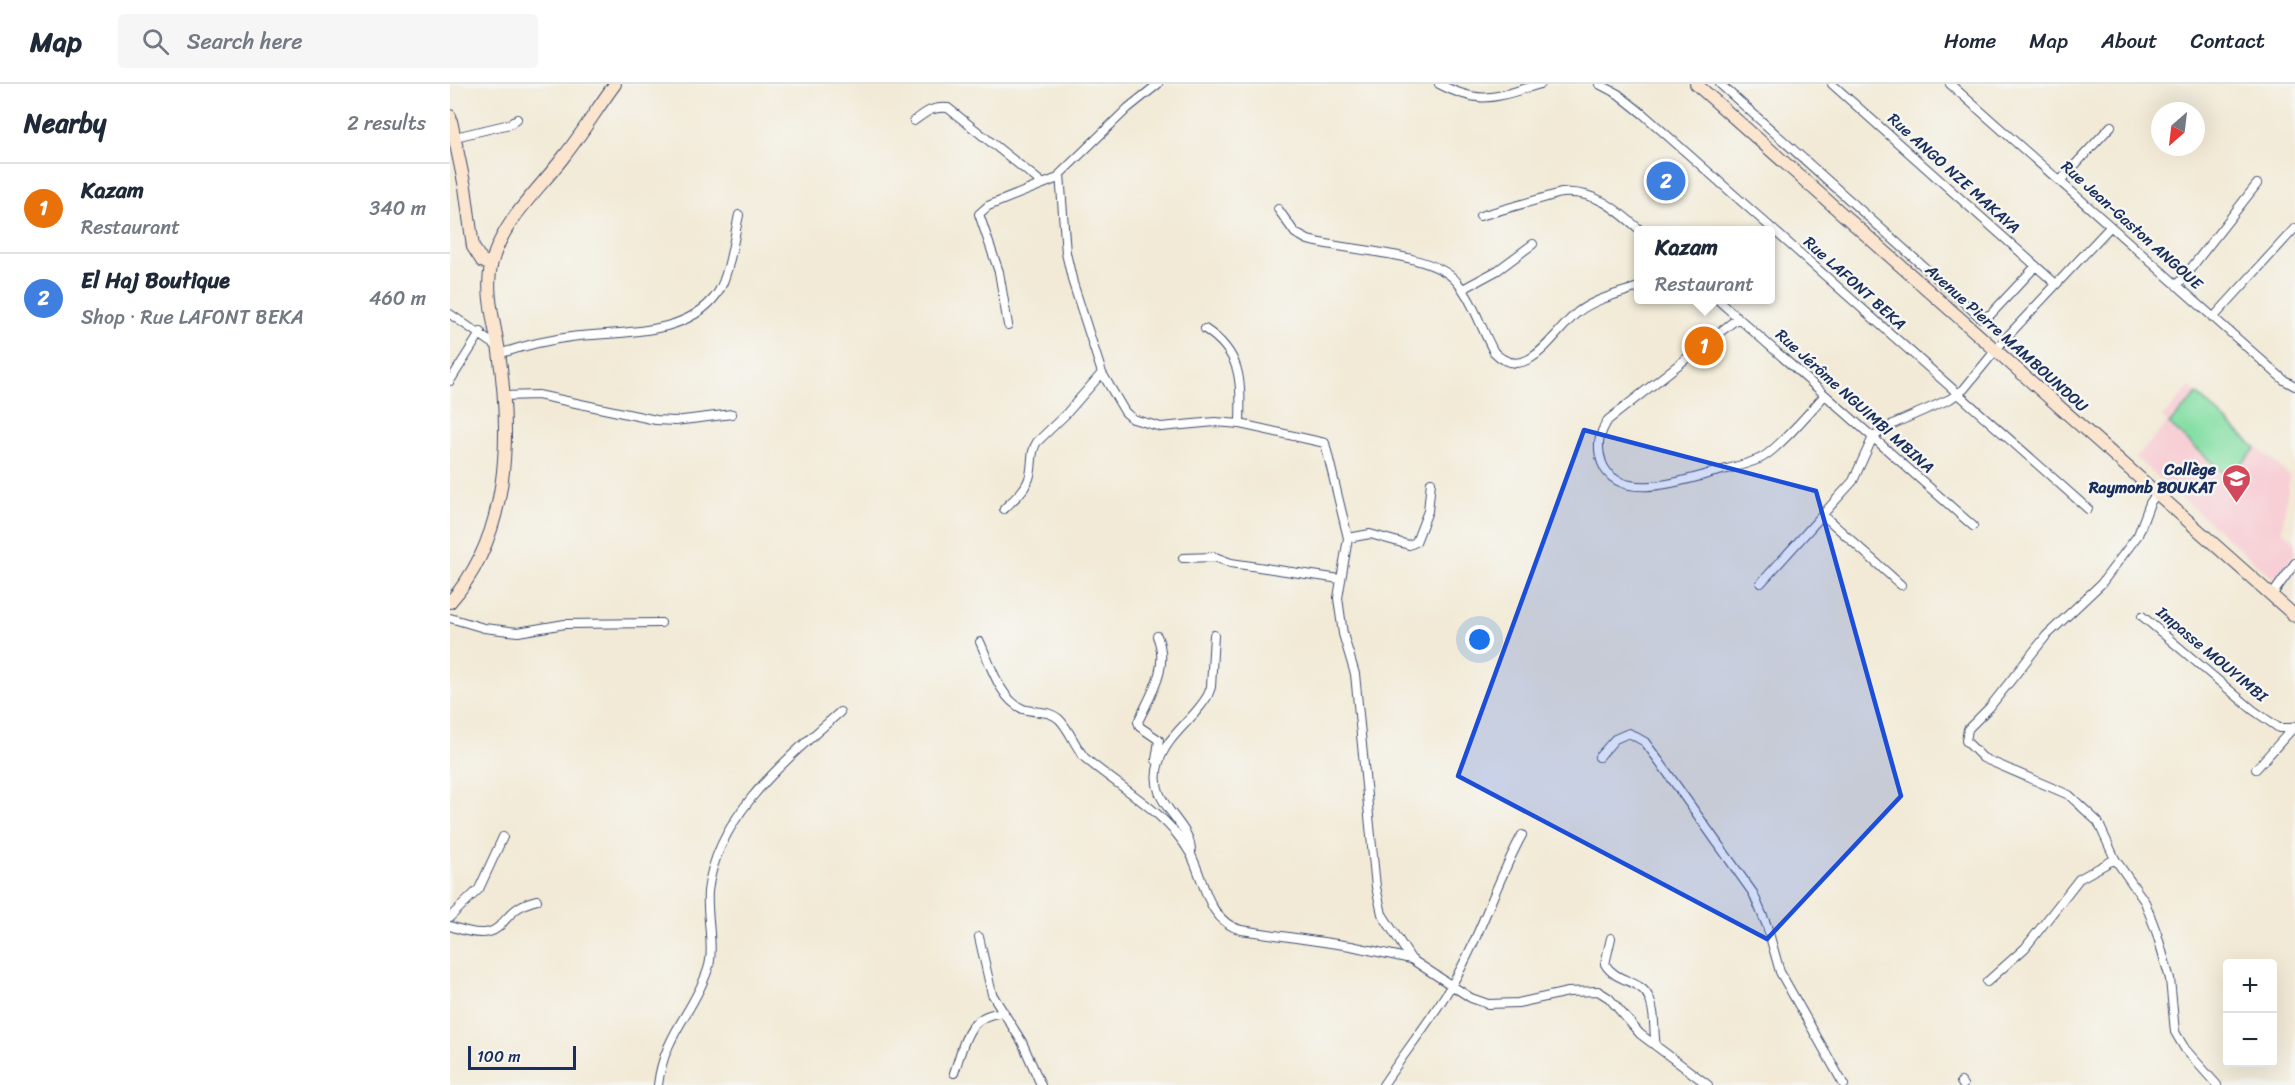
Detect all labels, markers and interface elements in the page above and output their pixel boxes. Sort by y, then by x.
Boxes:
search box [118,14,538,68]
text: Map [30,17,82,66]
text: Search here [187,22,303,61]
text: Home [1944,22,1996,60]
text: Map [2029,22,2068,60]
text: About [2101,22,2158,60]
text: Contact [2191,22,2265,60]
icon: search [139,25,172,58]
text: Nearby [24,100,106,146]
north arrow [2151,102,2205,156]
street label: Rue ANGO NZE MAKAYA [1881,105,2027,241]
text: 2 results [347,106,426,141]
street label: Rue Jean-Gaston ANGOUE [2054,153,2211,298]
pin: 2 [1646,158,1686,204]
text: Kazam [81,171,144,210]
text: 1 [39,191,48,226]
text: 340 m [369,191,426,226]
text: Restaurant [81,210,180,245]
popup [1634,226,1775,304]
text: Kazam [1655,228,1718,267]
street label: Rue LAFONT BEKA [1797,228,1913,338]
street label: Avenue Pierre MAMBOUNDOU [1918,256,2096,420]
text: El Haj Boutique [81,261,230,300]
text: Restaurant [1655,267,1754,302]
text: 2 [38,281,49,316]
text: 460 m [369,281,426,316]
text: Shop · Rue LAFONT BEKA [81,300,304,335]
street label: Rue Jérôme NGUIMBI MBINA [1769,321,1941,481]
pin: 1 [1684,324,1724,368]
place label: Collège Raymonb BOUKAT [2088,455,2217,502]
school or university icon: Collège Raymonb BOUKAT [2221,462,2253,504]
street label: Impasse MOUYIMBI [2149,598,2276,711]
your location [1465,625,1494,654]
map controls [2223,959,2277,1067]
button: + [2223,959,2277,1013]
button: − [2223,1013,2277,1067]
text: 100 m [477,1042,521,1071]
scale bar [468,1043,576,1070]

